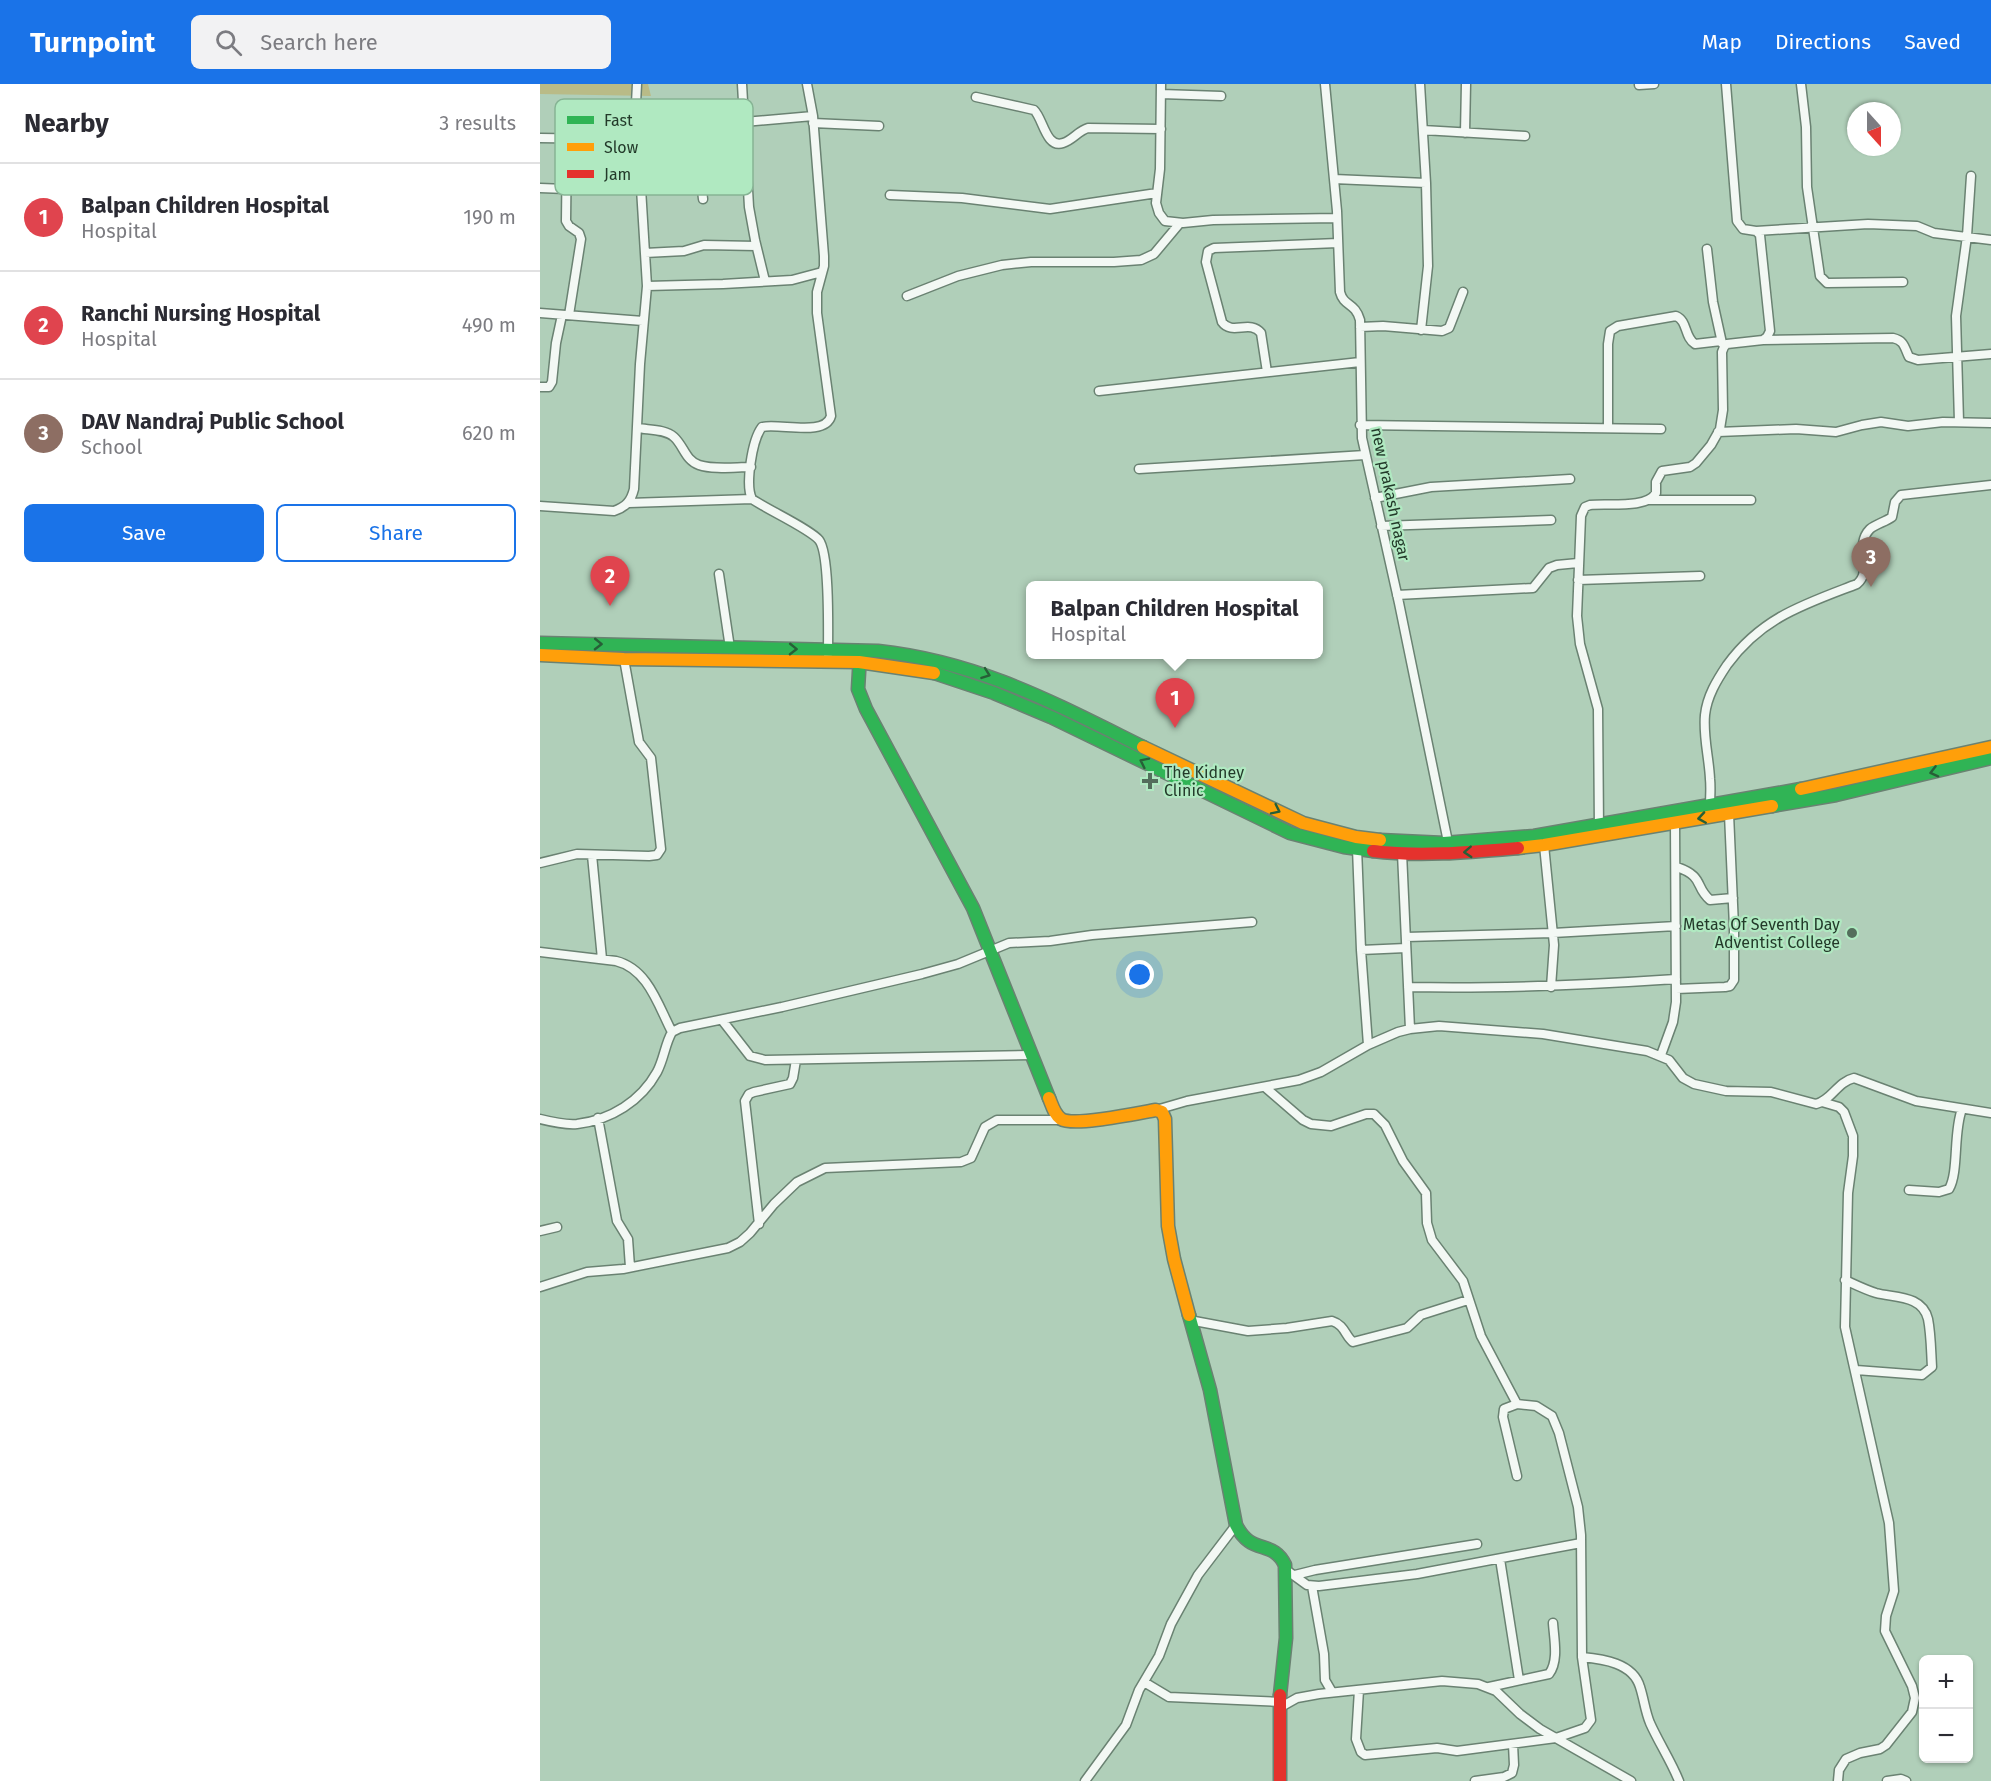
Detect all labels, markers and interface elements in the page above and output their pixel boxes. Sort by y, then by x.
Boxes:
search box [191,15,611,69]
text: Turnpoint [30,26,155,59]
icon: search [212,26,245,59]
text: Search here [260,29,378,56]
text: Map [1702,29,1742,55]
text: Directions [1775,29,1871,55]
text: Saved [1904,29,1961,55]
legend [555,99,753,195]
north arrow [1847,102,1901,156]
text: Nearby [24,108,109,139]
text: 3 results [439,111,516,135]
text: Fast [604,111,633,130]
text: Slow [604,138,639,157]
text: Jam [604,165,631,184]
text: Balpan Children Hospital [81,192,329,219]
text: 1 [39,205,48,229]
text: 190 m [463,205,516,229]
text: Hospital [81,219,157,243]
text: Ranchi Nursing Hospital [81,300,320,327]
text: 2 [38,313,49,337]
text: 490 m [462,313,516,337]
text: Hospital [81,327,157,351]
text: DAV Nandraj Public School [81,408,344,435]
text: 3 [38,421,49,445]
text: 620 m [462,421,516,445]
street label: new prakash nagar [1367,426,1414,563]
text: School [81,435,142,459]
button: Save [24,504,264,562]
button: Share [276,504,516,562]
pin: 3 [1852,538,1890,587]
pin: 2 [590,556,630,606]
popup [1026,581,1323,659]
text: Balpan Children Hospital [1050,595,1299,622]
text: Hospital [1050,622,1126,646]
one-way arrow [594,638,603,651]
one-way arrow [789,643,798,655]
one-way arrow [980,666,990,679]
pin: 1 [1156,678,1194,728]
one-way arrow [1140,758,1151,770]
place label: The Kidney Clinic [1164,763,1244,800]
one-way arrow [1930,765,1940,778]
marker: The Kidney Clinic [1141,772,1159,790]
one-way arrow [1269,803,1280,815]
one-way arrow [1697,812,1707,824]
one-way arrow [1463,846,1472,859]
place label: Metas Of Seventh Day Adventist College [1683,915,1840,952]
marker: Metas Of Seventh Day Adventist College [1845,926,1859,940]
your location [1125,960,1154,989]
map controls [1919,1655,1973,1763]
button: + [1919,1655,1973,1709]
button: − [1919,1709,1973,1763]

